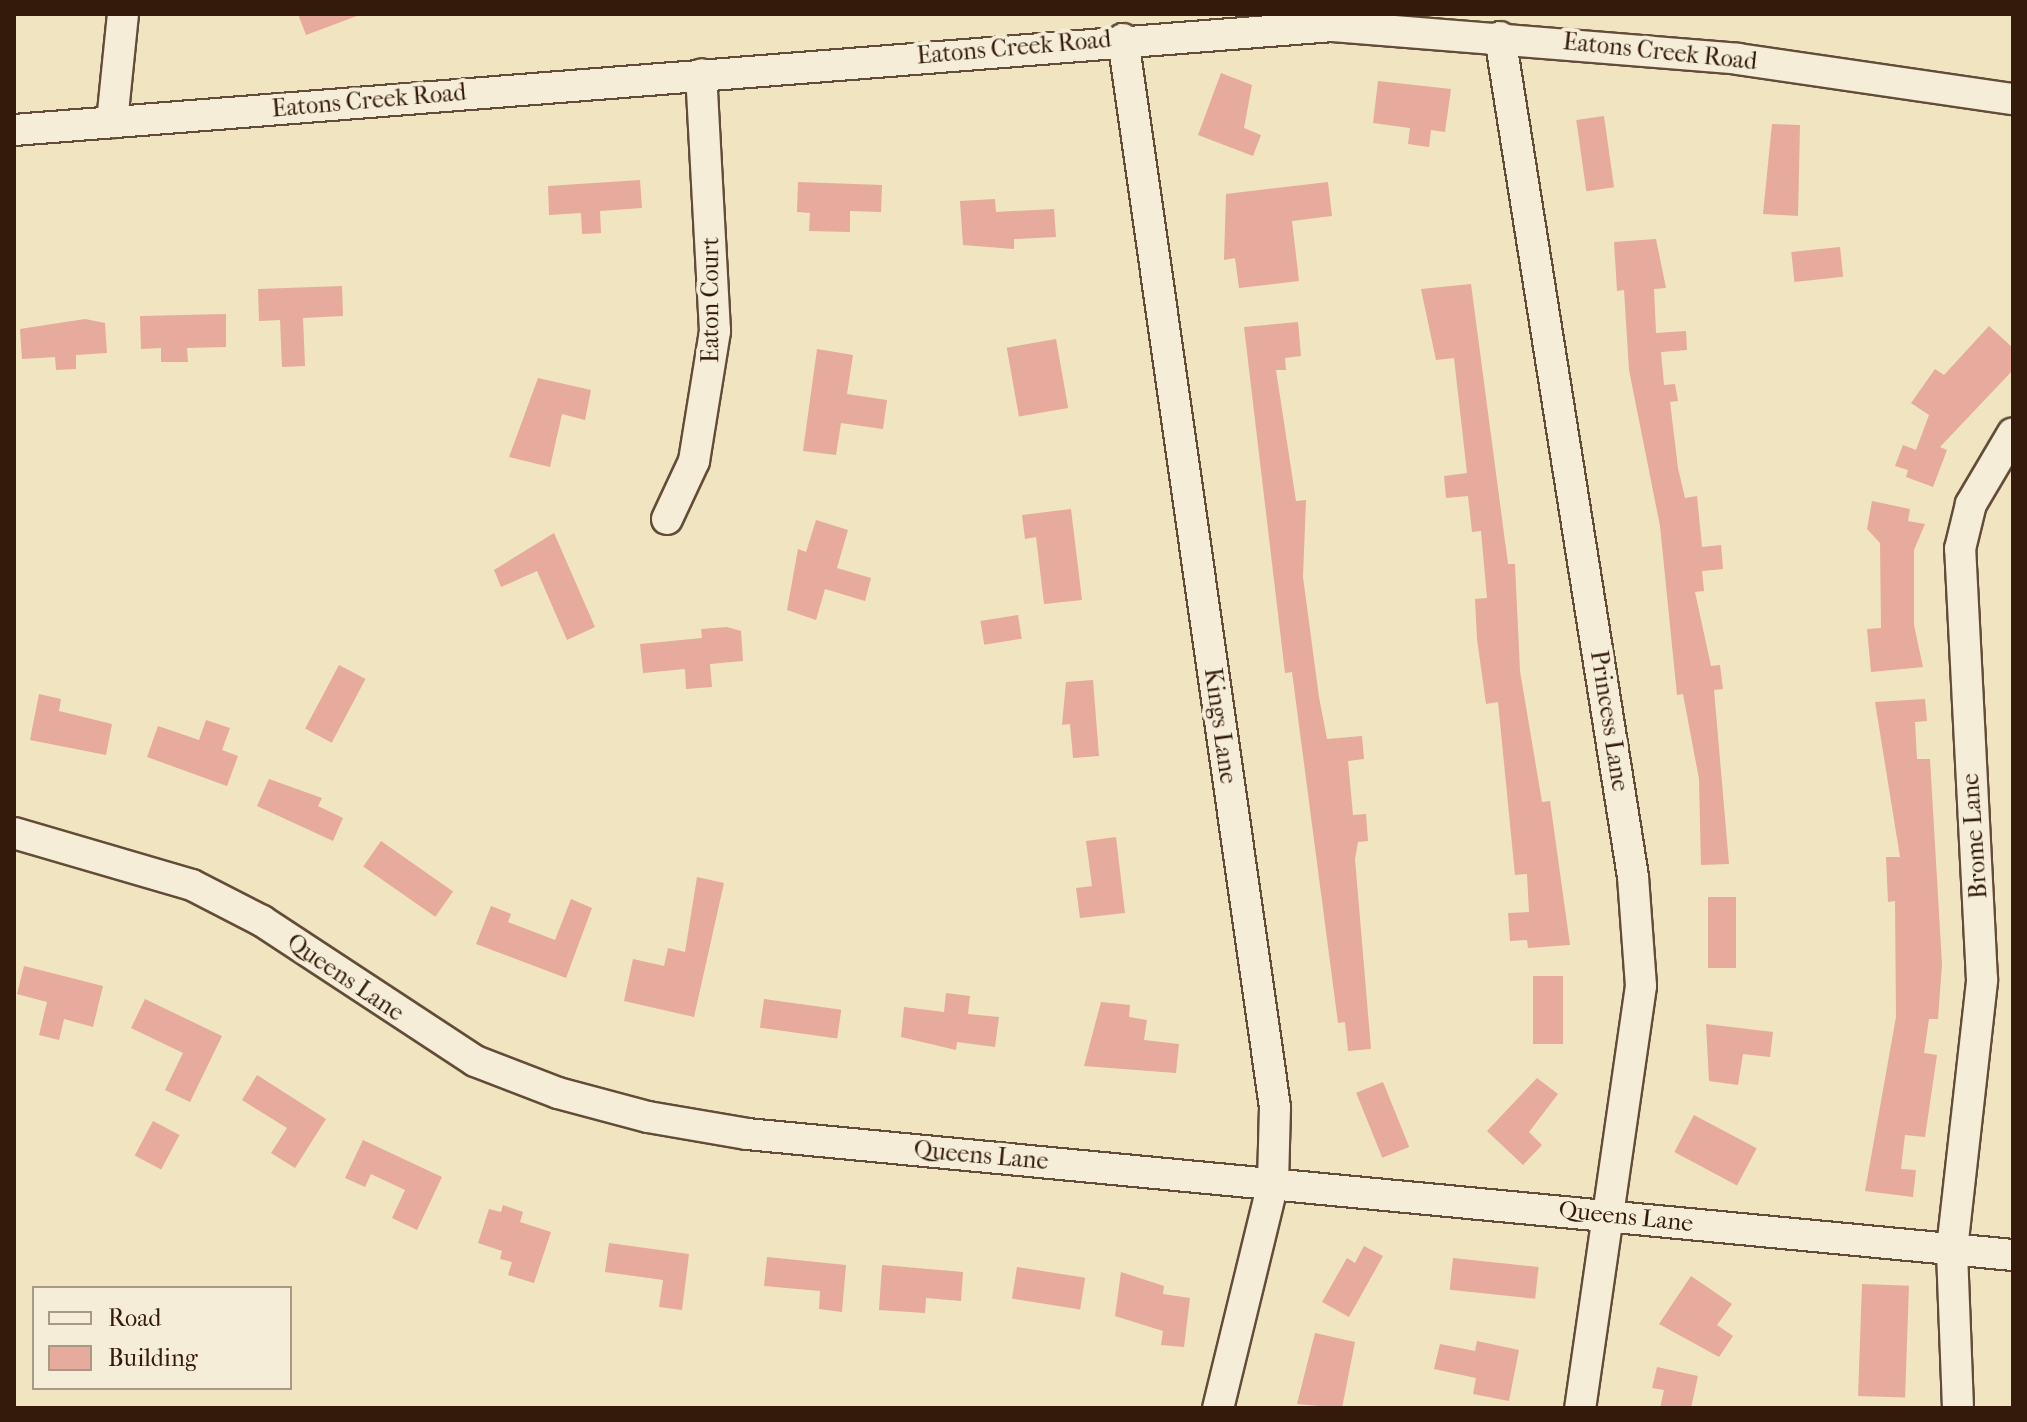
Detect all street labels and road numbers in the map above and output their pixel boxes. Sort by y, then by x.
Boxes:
street label: Eatons Creek Road [916,25,1112,71]
street label: Eatons Creek Road [1562,27,1758,77]
street label: Eatons Creek Road [271,78,467,124]
street label: Eaton Court [697,237,725,363]
street label: Princess Lane [1584,649,1634,793]
street label: Kings Lane [1198,666,1242,786]
street label: Brome Lane [1956,772,1994,900]
street label: Queens Lane [281,928,409,1028]
street label: Queens Lane [913,1136,1049,1176]
street label: Queens Lane [1557,1196,1695,1238]

